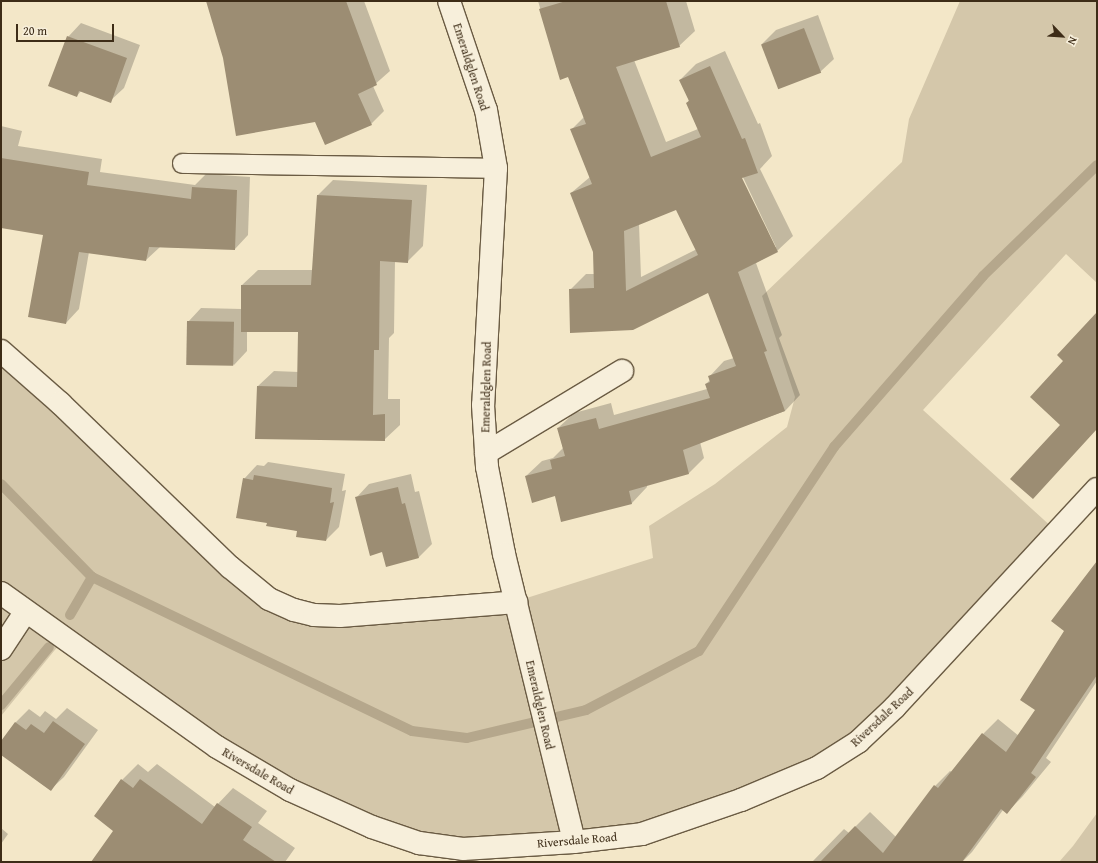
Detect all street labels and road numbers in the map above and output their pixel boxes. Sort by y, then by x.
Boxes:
street label: Emeraldglen Road [450,21,492,113]
street label: Emeraldglen Road [478,341,494,433]
street label: Emeraldglen Road [523,659,557,751]
street label: Riversdale Road [848,684,916,750]
street label: Riversdale Road [220,745,296,797]
street label: Riversdale Road [536,829,618,851]

